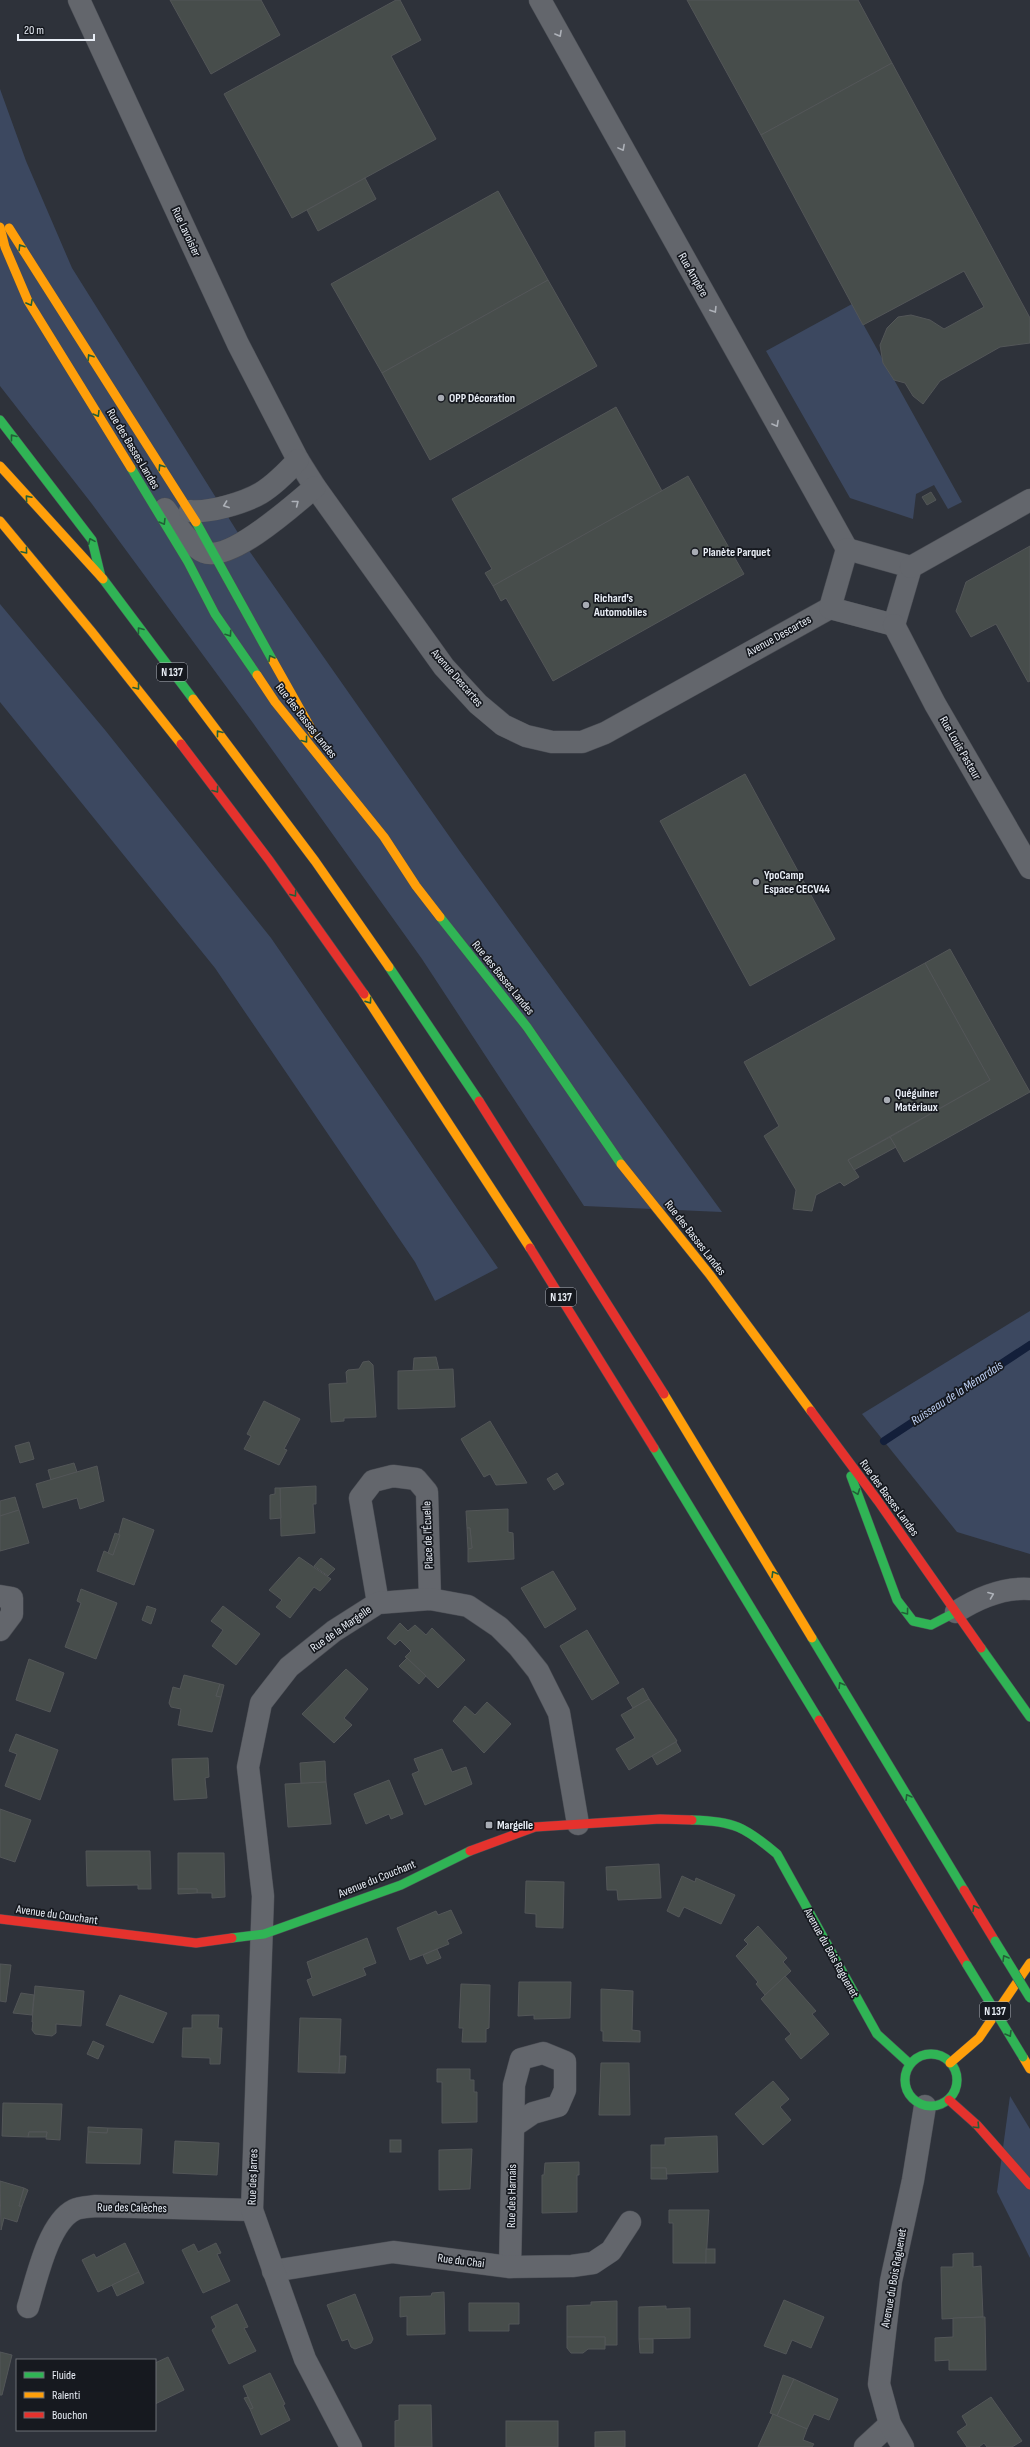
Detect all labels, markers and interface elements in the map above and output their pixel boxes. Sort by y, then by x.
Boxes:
scale bar [18,16,94,42]
text: 20 m [24,23,44,38]
one-way arrow [555,30,562,37]
one-way arrow [618,144,625,151]
street label: Rue Lavoisier [168,205,204,260]
one-way arrow [18,244,26,251]
street label: Rue Ampère [674,250,712,300]
one-way arrow [25,298,32,306]
one-way arrow [709,306,716,313]
one-way arrow [88,354,95,361]
place label: OPP Décoration [449,391,515,406]
marker: OPP Décoration [436,393,446,403]
street label: Rue des Basses Landes [103,406,163,492]
one-way arrow [93,410,100,417]
one-way arrow [772,420,779,427]
one-way arrow [11,435,18,442]
one-way arrow [159,464,166,471]
one-way arrow [25,495,33,503]
one-way arrow [222,501,229,509]
one-way arrow [291,501,298,508]
one-way arrow [159,518,166,525]
one-way arrow [88,538,96,545]
place label: Planète Parquet [703,545,770,560]
one-way arrow [21,546,28,554]
marker: Planète Parquet [690,547,700,557]
place label: Richard's Automobiles [593,591,647,620]
marker: Richard's Automobiles [581,600,591,610]
street label: Avenue Descartes [743,612,814,660]
one-way arrow [138,627,145,634]
one-way arrow [224,630,232,637]
street label: Avenue Descartes [427,645,486,710]
one-way arrow [268,655,275,662]
road number: N 137 [157,663,187,681]
street label: Rue des Basses Landes [272,680,340,762]
one-way arrow [132,683,139,690]
street label: Rue Louis Pasteur [936,714,984,783]
one-way arrow [217,731,224,738]
one-way arrow [300,735,307,742]
one-way arrow [212,785,219,792]
place label: YpoCamp Espace CECV44 [764,868,830,897]
marker: YpoCamp Espace CECV44 [751,877,761,887]
one-way arrow [289,890,296,897]
street label: Rue des Basses Landes [468,938,538,1018]
one-way arrow [364,996,371,1003]
place label: Quéguiner Matériaux [895,1086,939,1115]
marker: Quéguiner Matériaux [882,1095,892,1105]
street label: Rue des Basses Landes [661,1197,729,1279]
road number: N 137 [546,1288,576,1306]
water label: Ruisseau de la Ménardais [908,1357,1006,1429]
street label: Rue des Basses Landes [856,1457,922,1539]
one-way arrow [852,1489,860,1496]
street label: Place de l'Écuelle [419,1501,437,1569]
one-way arrow [771,1571,778,1578]
one-way arrow [987,1592,994,1600]
street label: Rue de la Margelle [307,1602,375,1656]
one-way arrow [901,1607,908,1614]
one-way arrow [838,1682,846,1689]
one-way arrow [905,1794,913,1801]
place label: Margelle [497,1818,533,1833]
marker: Margelle [484,1820,494,1830]
street label: Avenue du Couchant [335,1857,418,1902]
street label: Avenue du Couchant [14,1902,99,1928]
street label: Avenue du Bois Raguenet [800,1905,862,2001]
one-way arrow [973,1905,980,1912]
one-way arrow [1003,1955,1010,1962]
road number: N 137 [980,2002,1010,2020]
one-way arrow [1004,2030,1012,2037]
one-way arrow [973,2121,980,2129]
street label: Rue des Jarres [245,2149,261,2205]
street label: Rue des Harnais [504,2164,520,2228]
street label: Rue des Calèches [97,2200,167,2216]
street label: Avenue du Bois Raguenet [878,2227,910,2330]
street label: Rue du Chai [437,2251,485,2271]
legend [16,2359,156,2431]
text: Fluide [52,2368,76,2383]
text: Ralenti [52,2388,80,2403]
text: Bouchon [52,2408,87,2423]

